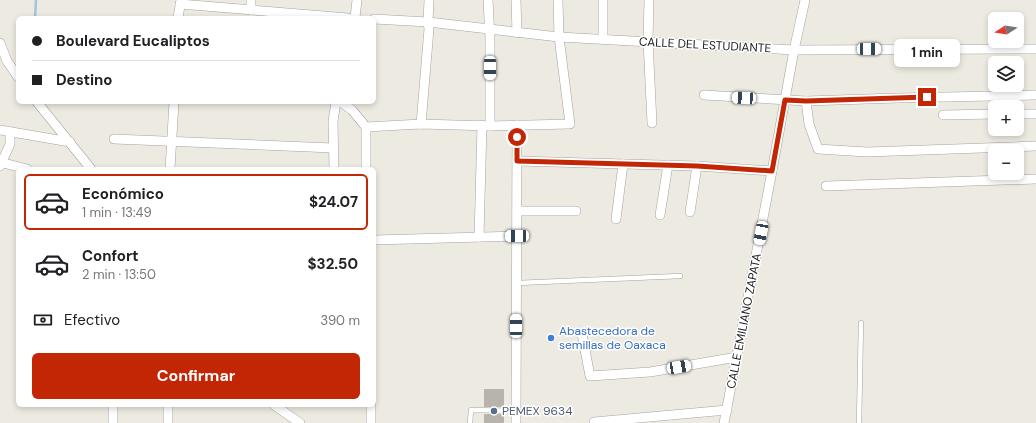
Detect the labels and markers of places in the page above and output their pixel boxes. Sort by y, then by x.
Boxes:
place label: Abastecedora de semillas de Oaxaca [559,323,666,353]
marker: Abastecedora de semillas de Oaxaca [546,333,556,343]
place label: PEMEX 9634 [502,403,573,419]
marker: PEMEX 9634 [489,406,499,416]

